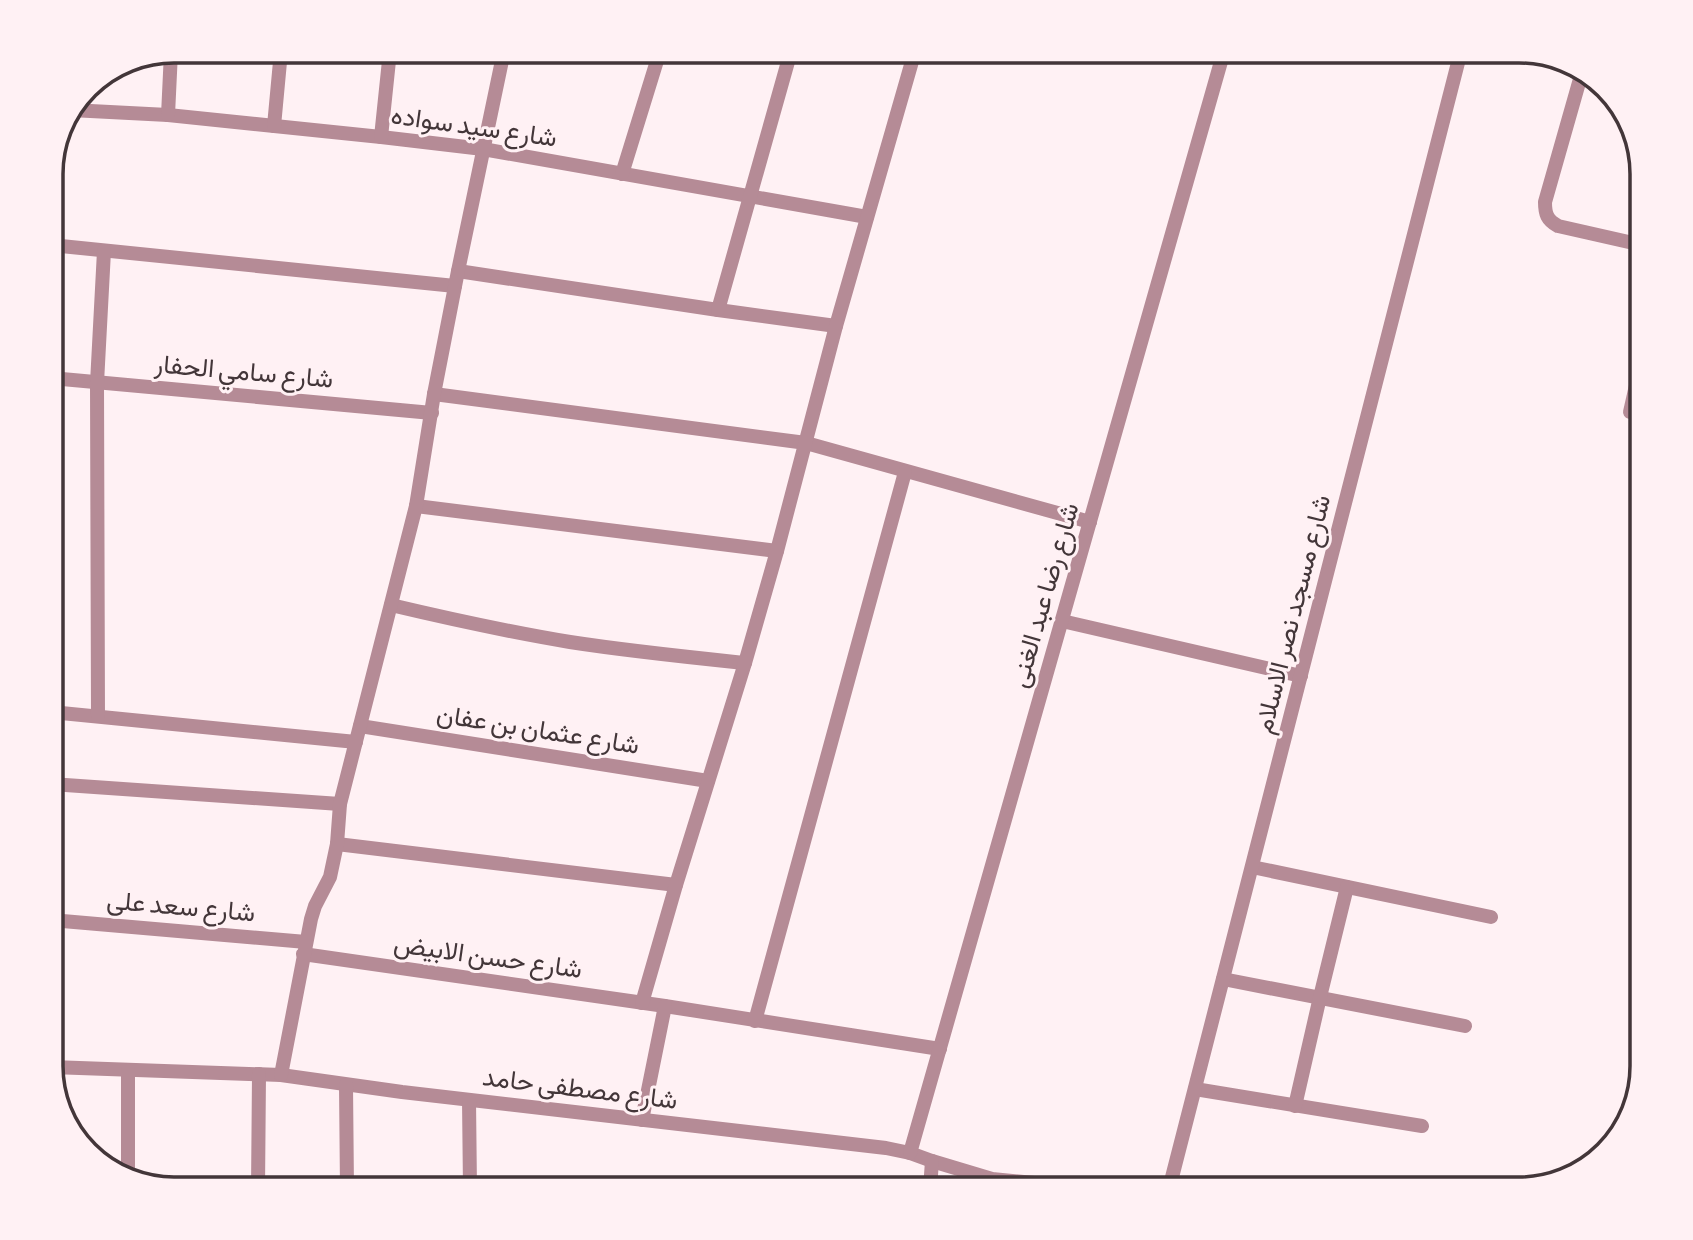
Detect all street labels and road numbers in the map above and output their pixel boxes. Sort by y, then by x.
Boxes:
street label: شارع سيد سواده [389,102,559,155]
street label: شارع سامي الحفار [152,351,334,400]
street label: شارع مسجد نصر الاسلام [1251,492,1339,737]
street label: شارع رضا عبد الغنى [1006,500,1088,692]
street label: شارع عثمان بن عفان [434,701,641,763]
street label: شارع سعد على [105,888,256,930]
street label: شارع حسن الابيض [391,931,584,987]
street label: شارع مصطفى حامد [480,1064,679,1118]

